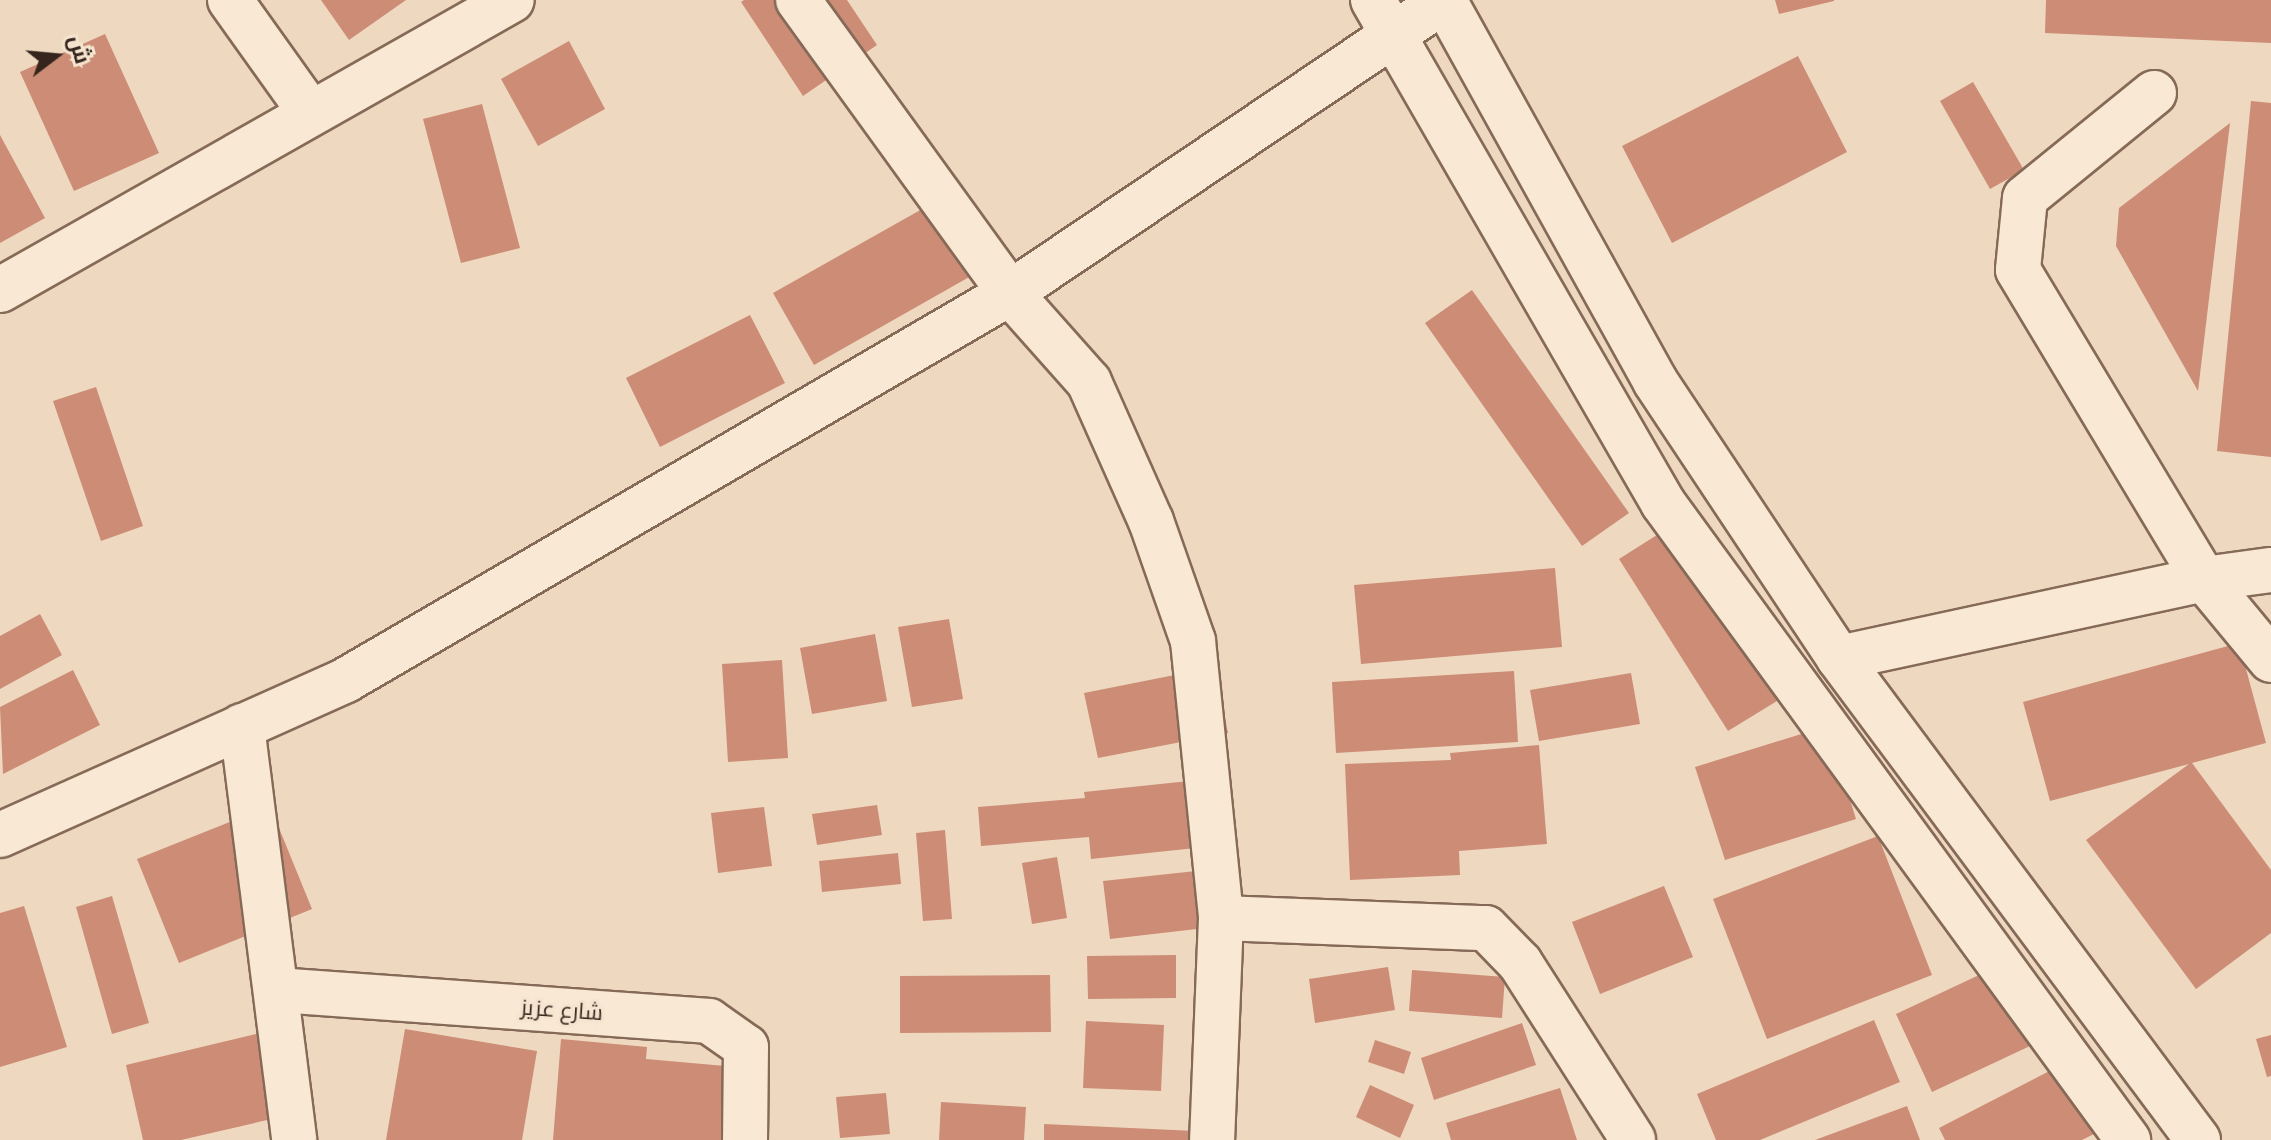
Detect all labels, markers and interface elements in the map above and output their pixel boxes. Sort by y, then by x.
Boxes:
north arrow [16,16,96,96]
text: ش [64,32,95,66]
street label: شارع عزيز [520,994,604,1026]

